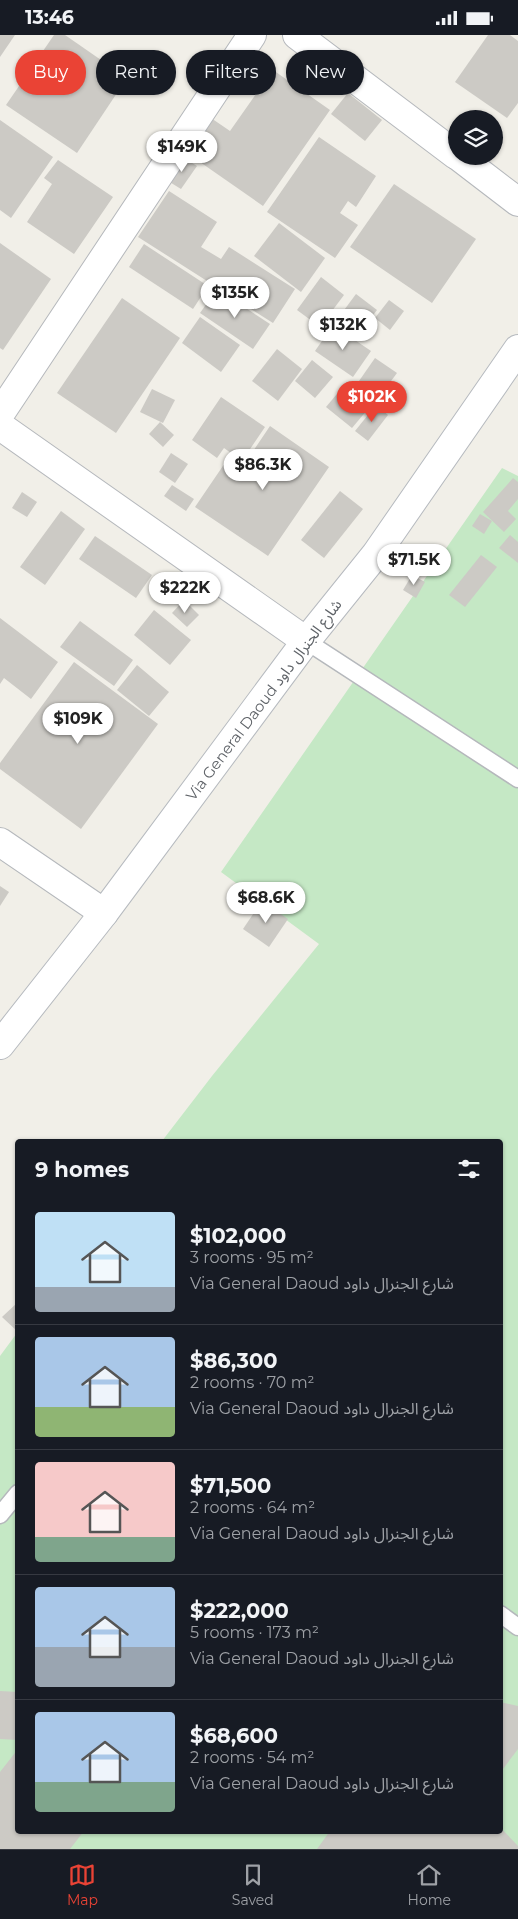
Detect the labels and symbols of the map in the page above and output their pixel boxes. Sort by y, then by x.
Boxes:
pin: $149K [147,131,217,173]
pin: $135K [200,277,270,319]
pin: $132K [308,309,378,351]
pin: $102K [337,381,407,423]
pin: $86.3K [222,449,304,491]
pin: $71.5K [373,543,455,586]
pin: $222K [150,571,220,614]
street label: Via General Daoud شارع الجنرال داود [182,595,348,806]
pin: $109K [43,703,113,745]
pin: $68.6K [225,881,307,924]

